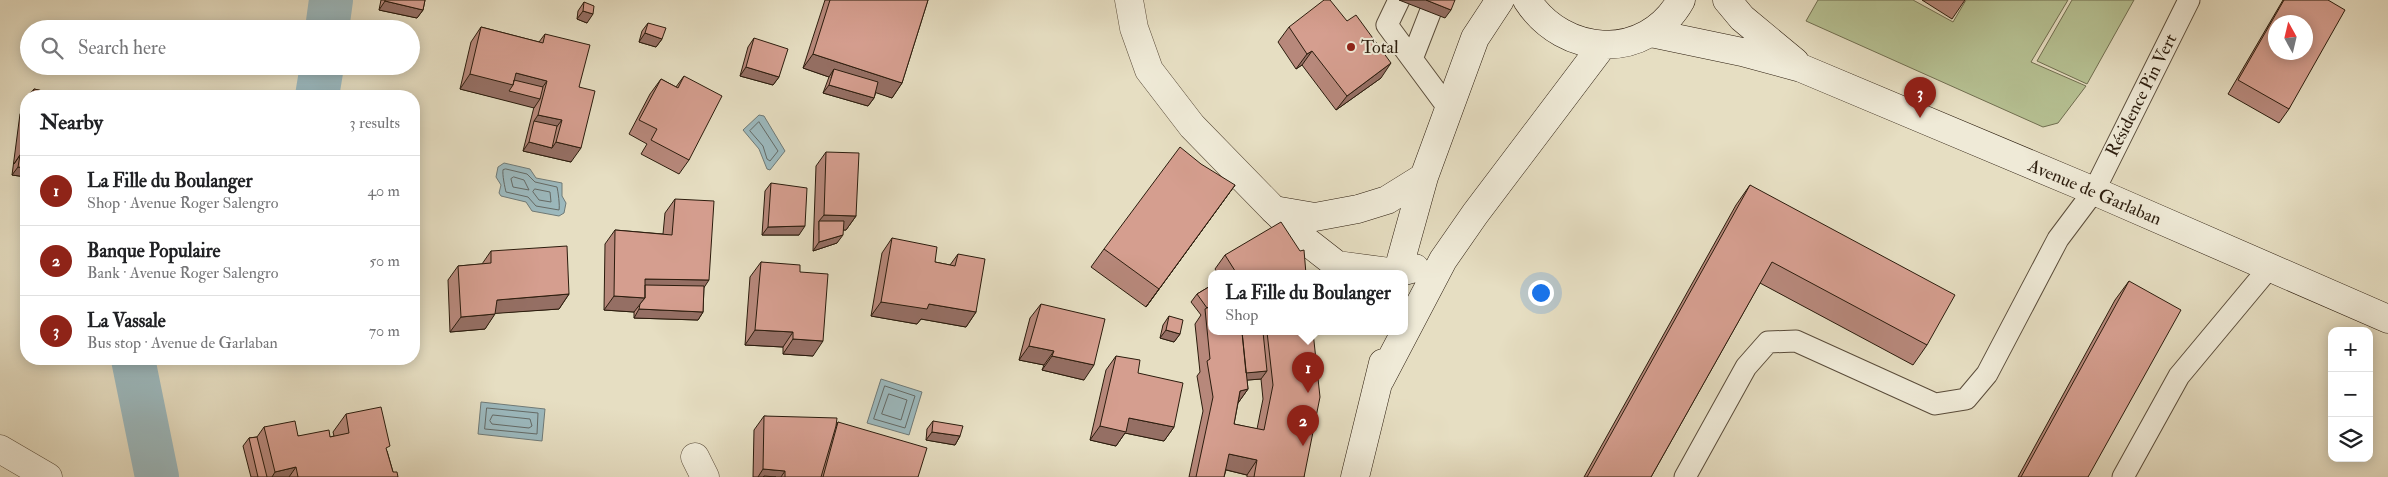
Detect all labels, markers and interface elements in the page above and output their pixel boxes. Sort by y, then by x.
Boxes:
north arrow [2268,15,2313,60]
search box [20,20,420,75]
street label: Résidence Pin Vert [2101,30,2182,161]
icon: search [38,34,66,62]
text: Search here [78,36,166,60]
place label: Total [1361,36,1399,59]
marker: Total [1345,41,1357,53]
pin: 3 [1904,77,1936,118]
text: Nearby [40,109,103,136]
text: 3 results [349,113,400,133]
street label: Avenue de Garlaban [2024,154,2165,231]
text: La Fille du Boulanger [87,169,252,193]
text: 1 [53,181,59,201]
text: 40 m [367,181,400,201]
text: Shop · Avenue Roger Salengro [87,193,278,213]
text: Banque Populaire [87,239,220,263]
text: 2 [52,251,60,271]
text: 50 m [369,251,400,271]
text: Bank · Avenue Roger Salengro [87,263,278,283]
popup [1208,270,1408,335]
your location [1528,280,1554,306]
text: La Fille du Boulanger [1225,281,1391,305]
text: Shop [1225,305,1258,325]
text: La Vassale [87,309,166,333]
text: 3 [53,321,59,341]
text: 70 m [369,321,400,341]
map controls [2328,327,2373,462]
button: + [2328,327,2373,372]
text: Bus stop · Avenue de Garlaban [87,333,278,353]
pin: 1 [1292,352,1324,393]
button: − [2328,372,2373,417]
pin: 2 [1287,405,1319,446]
button: layers [2328,417,2373,462]

